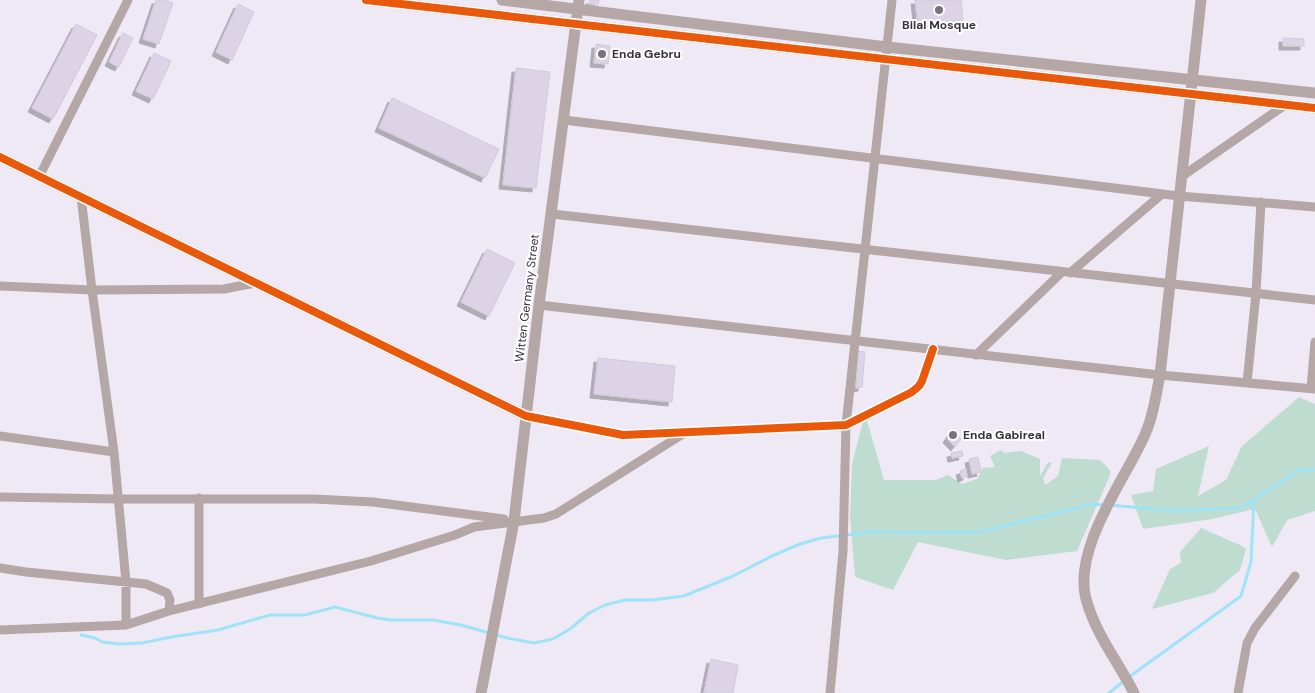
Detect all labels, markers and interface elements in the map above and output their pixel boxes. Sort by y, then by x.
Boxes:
marker: Bilal Mosque [933,4,945,16]
place label: Bilal Mosque [902,17,976,33]
place label: Enda Gebru [612,46,681,62]
marker: Enda Gebru [596,48,608,60]
street label: Witten Germany Street [511,233,543,363]
place label: Enda Gabireal [963,427,1045,443]
marker: Enda Gabireal [947,429,959,441]

